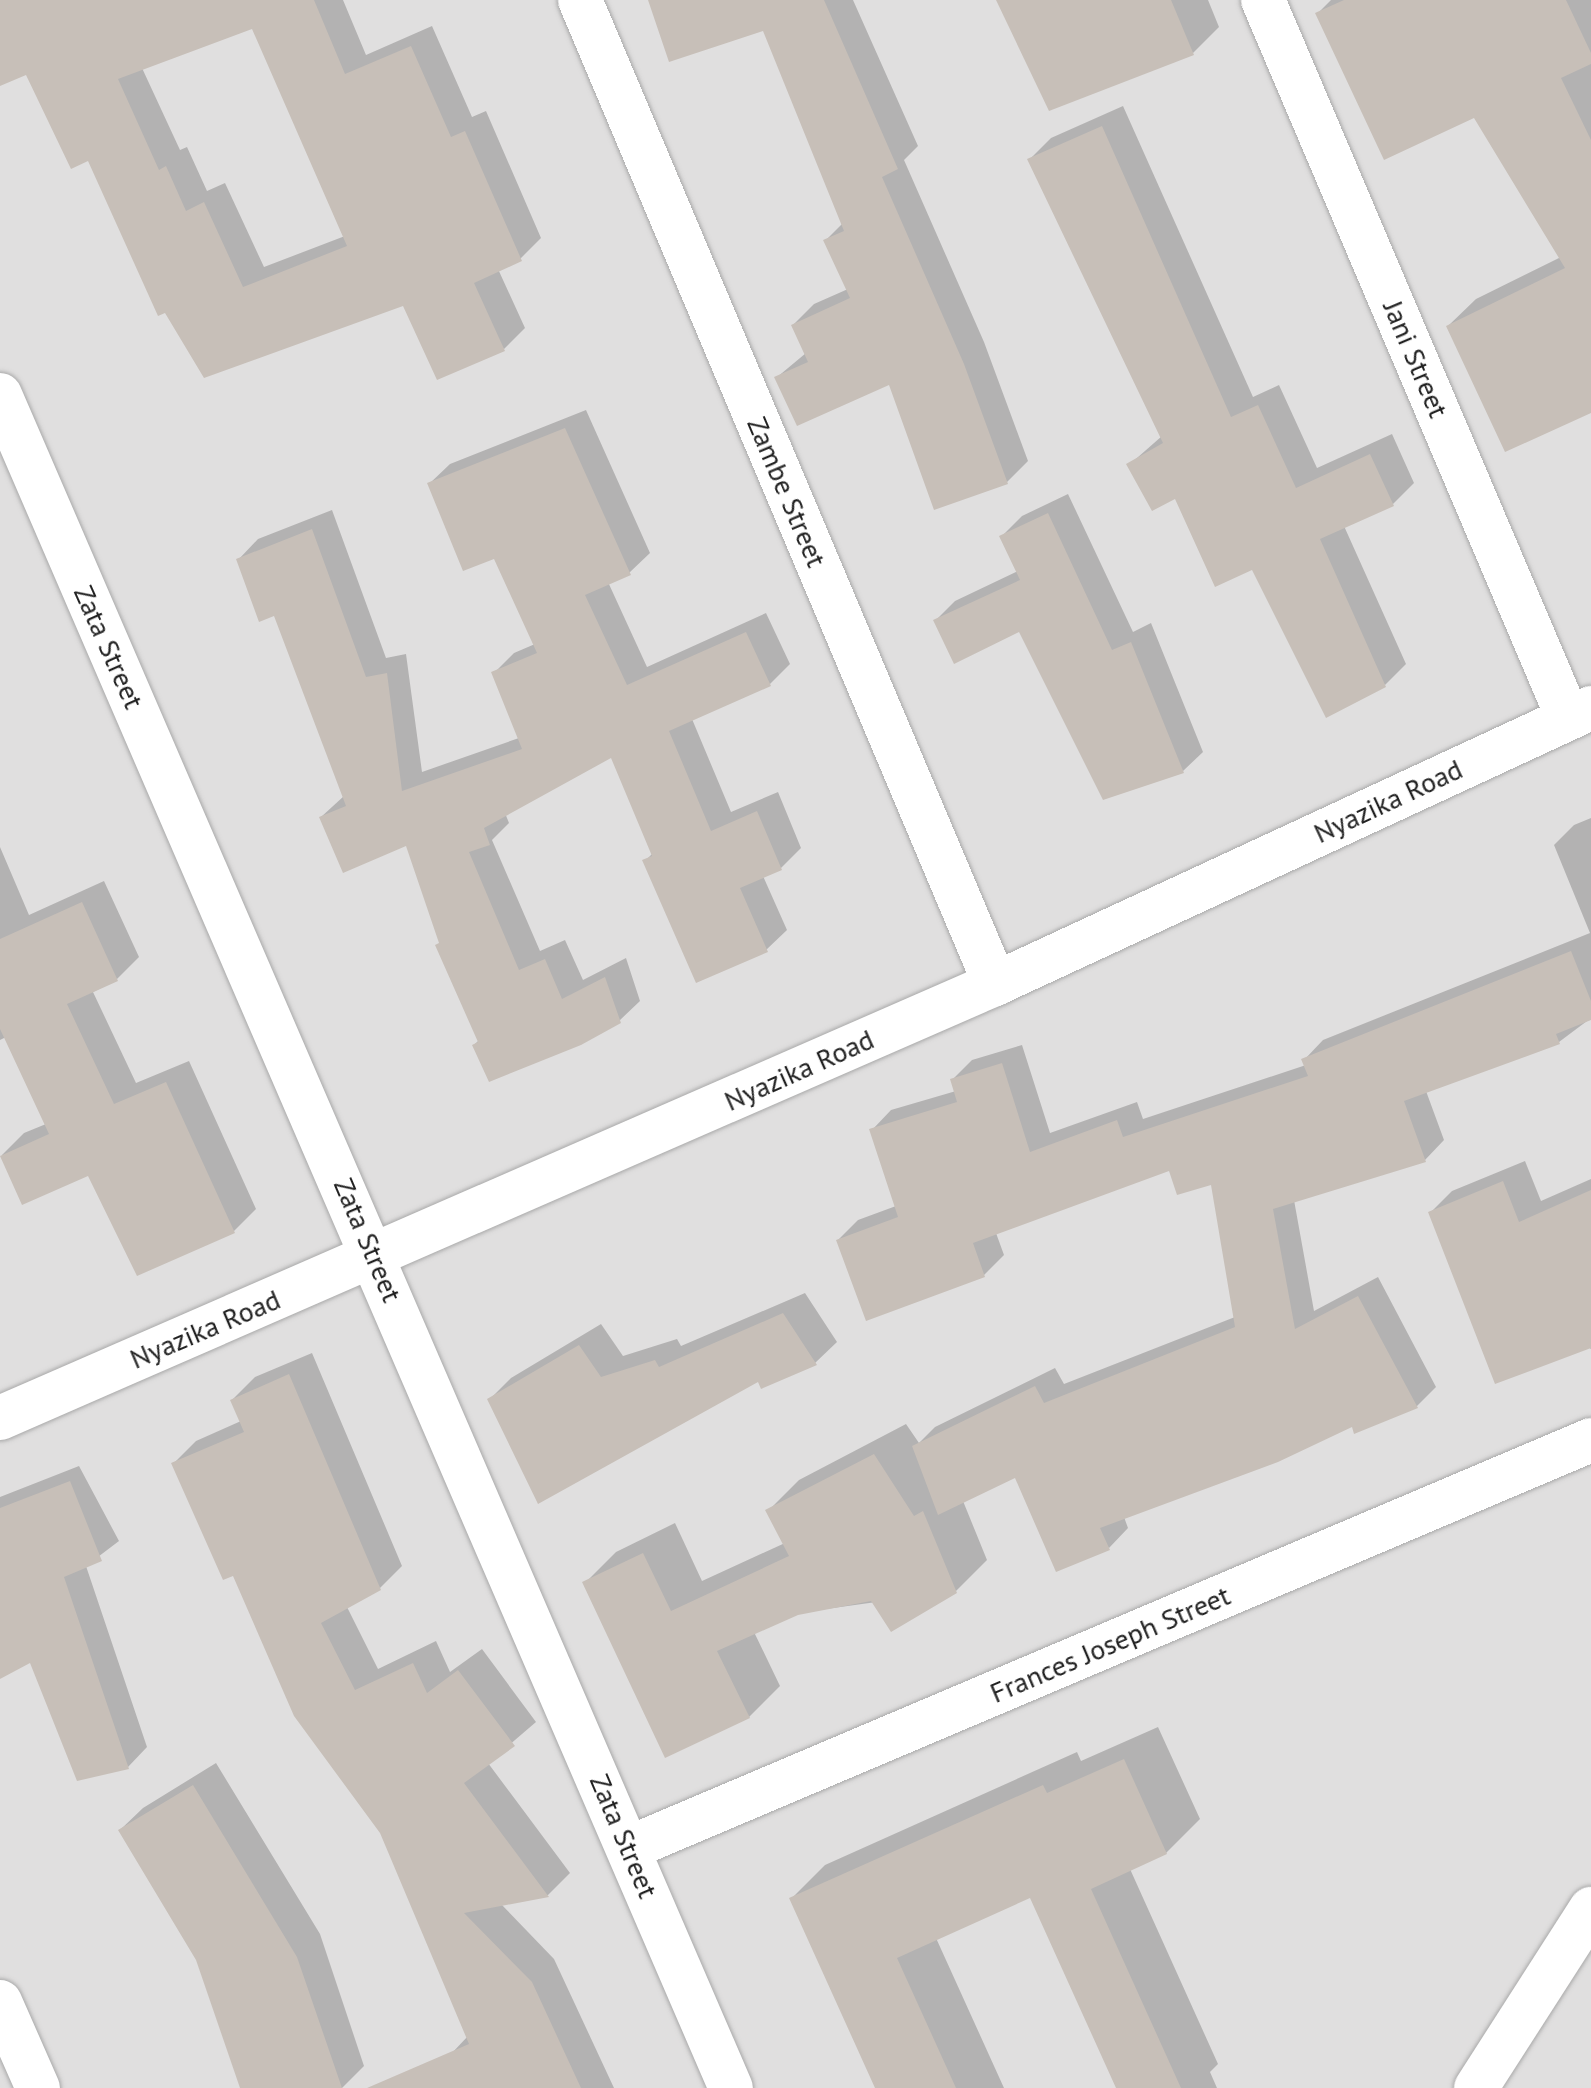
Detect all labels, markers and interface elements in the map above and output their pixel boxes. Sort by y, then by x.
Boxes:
street label: Jani Street [1376,295,1456,423]
street label: Zambe Street [740,412,834,572]
street label: Zata Street [67,580,151,714]
street label: Nyazika Road [1308,752,1468,850]
street label: Nyazika Road [719,1022,879,1118]
street label: Zata Street [327,1173,409,1307]
street label: Nyazika Road [125,1282,285,1376]
street label: Frances Joseph Street [985,1578,1235,1710]
street label: Zata Street [583,1769,665,1903]

